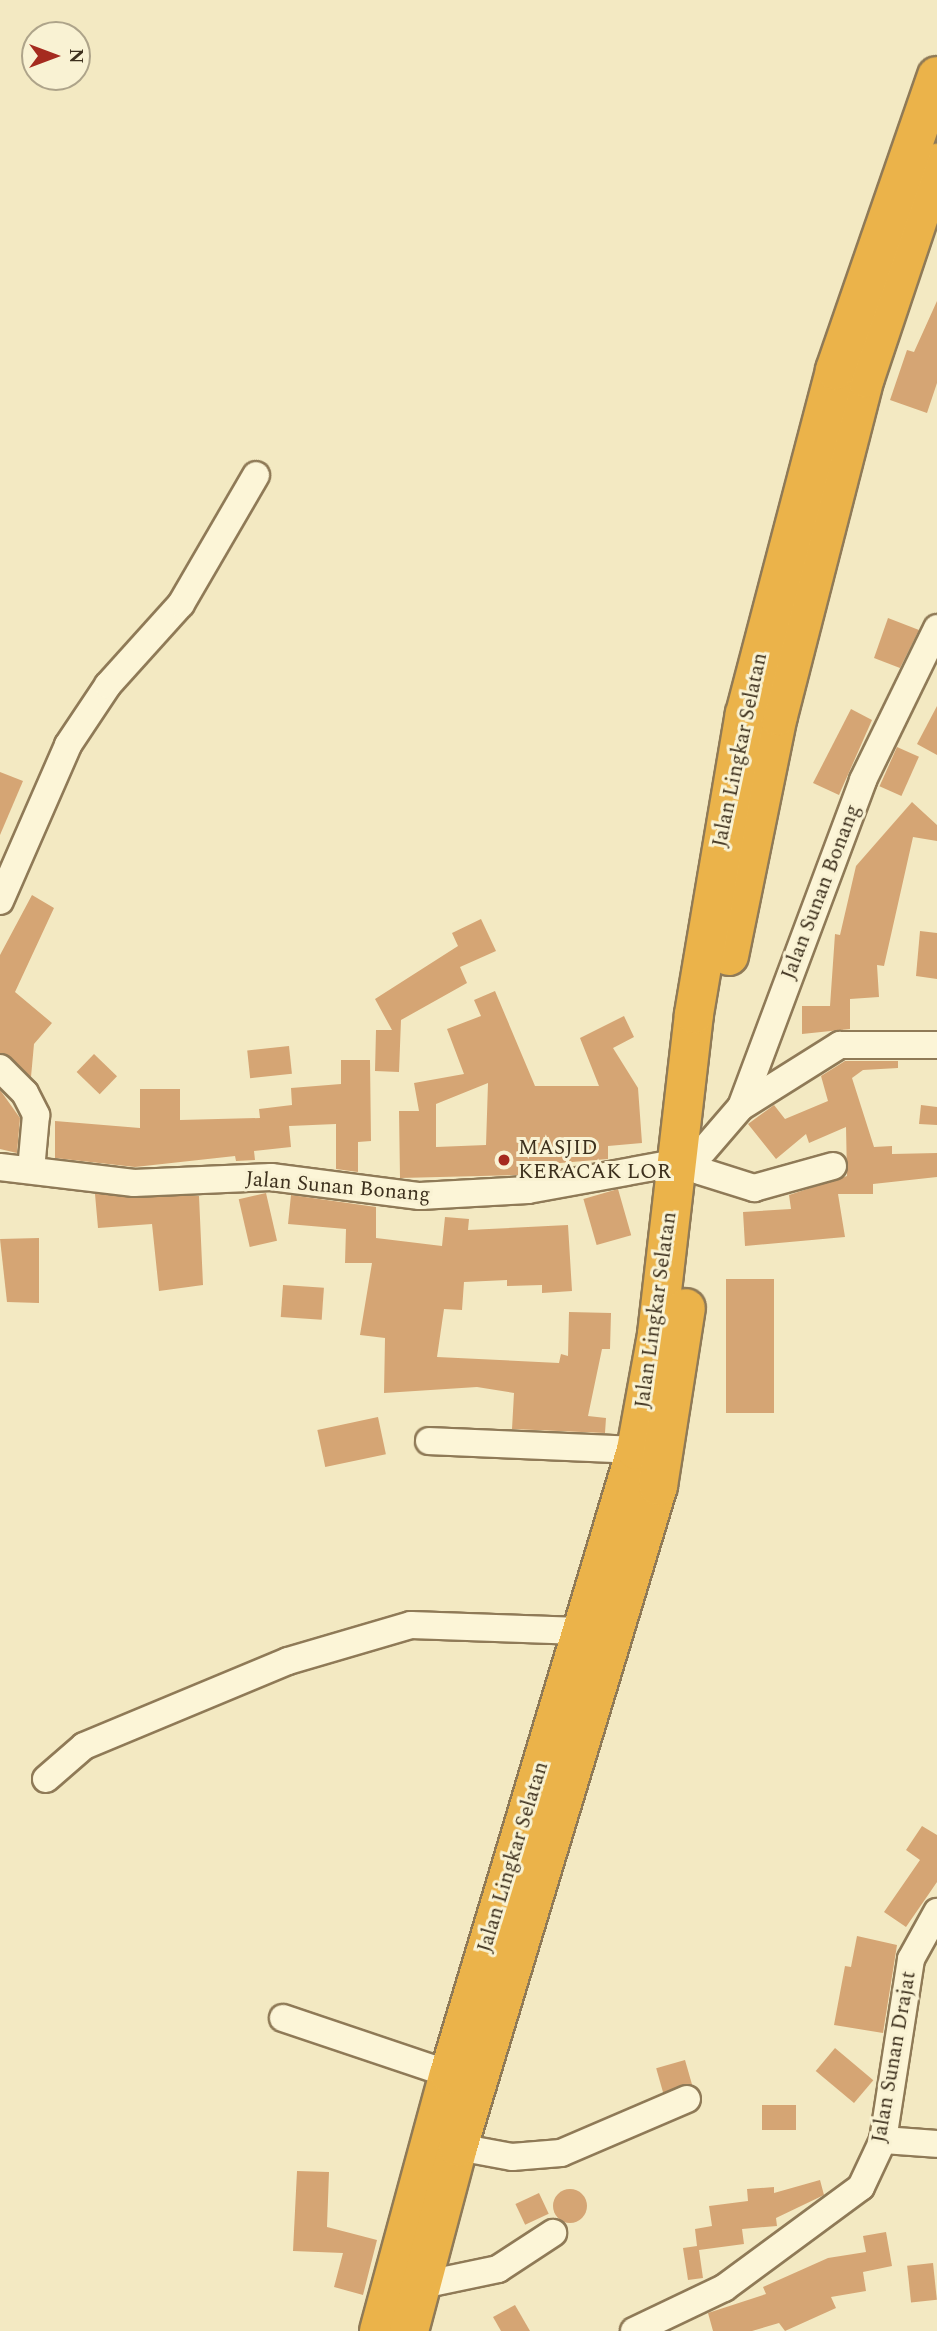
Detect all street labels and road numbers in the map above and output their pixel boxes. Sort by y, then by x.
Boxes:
street label: Jalan Lingkar Selatan [707,650,773,850]
street label: Jalan Sunan Bonang [776,801,866,983]
street label: Jalan Sunan Bonang [244,1166,432,1208]
street label: Jalan Lingkar Selatan [630,1210,682,1410]
street label: Jalan Lingkar Selatan [472,1759,554,1955]
street label: Jalan Sunan Drajat [866,1969,922,2145]

